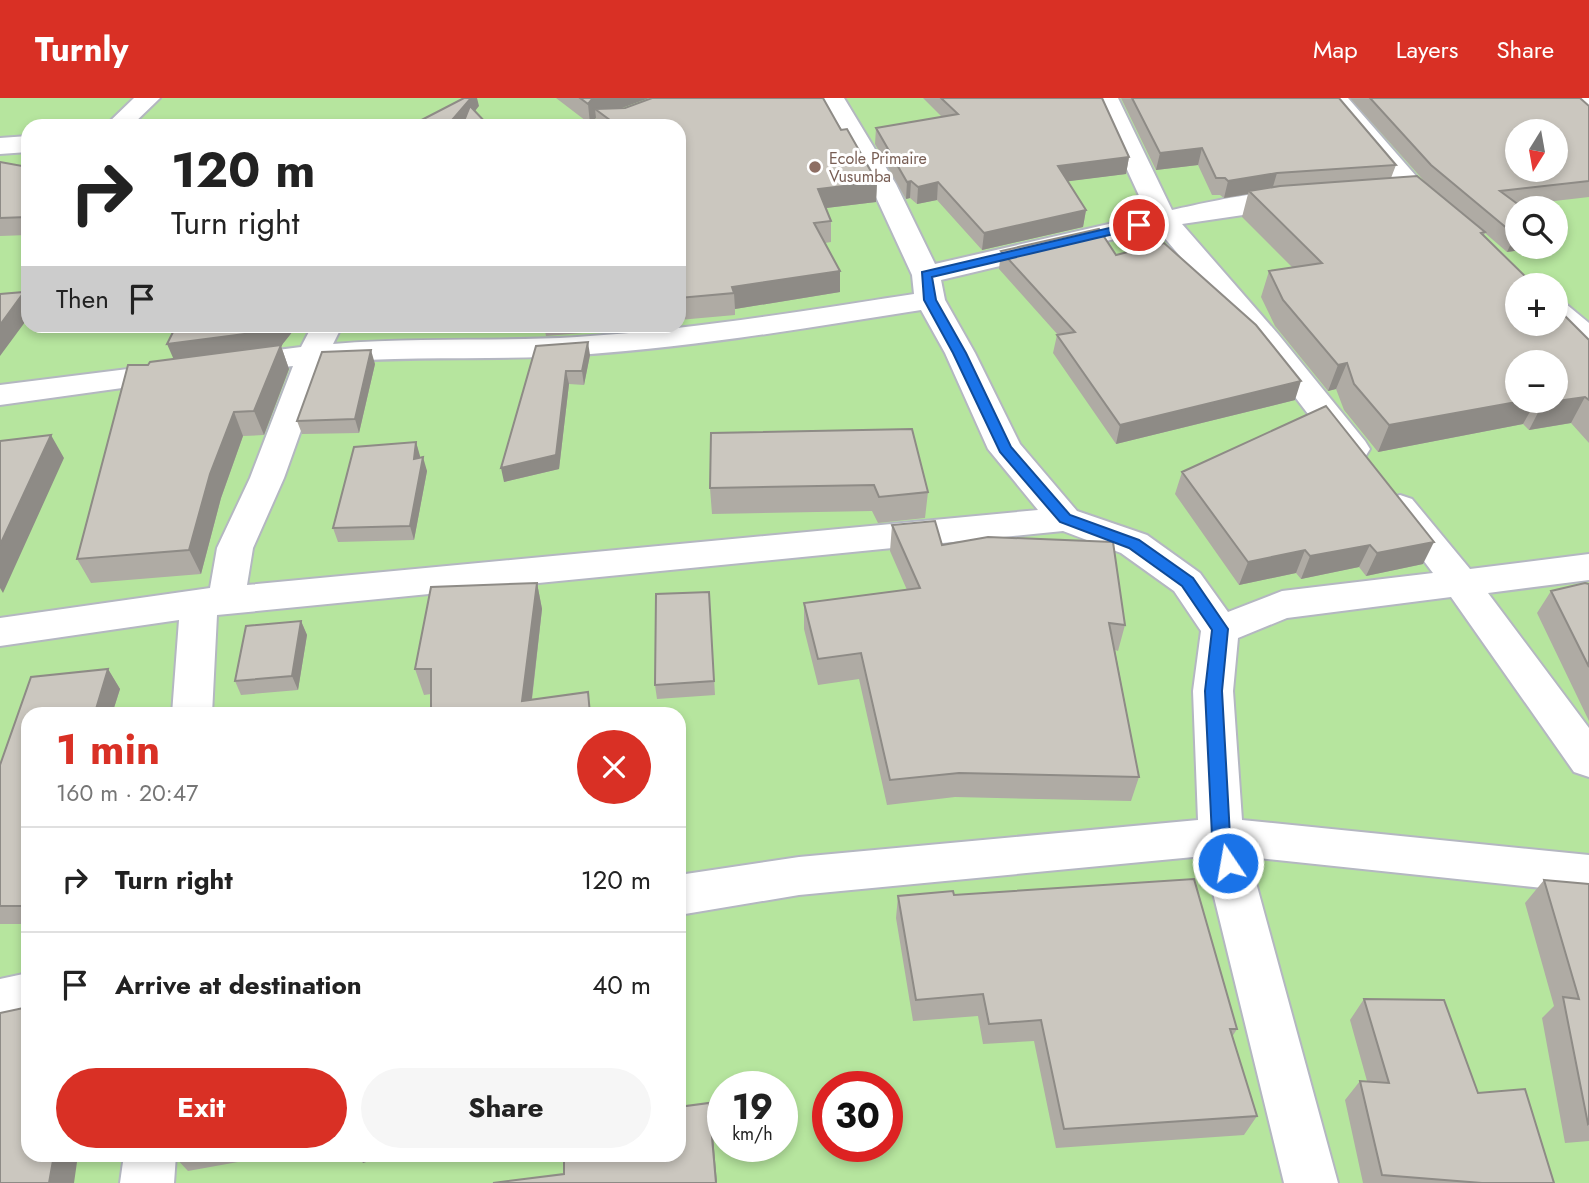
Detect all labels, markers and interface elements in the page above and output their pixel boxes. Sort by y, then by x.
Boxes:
text: Turnly [35,26,129,73]
text: Map [1313,32,1358,67]
text: Layers [1396,32,1458,67]
text: Share [1496,32,1554,67]
north arrow [1505,119,1568,182]
map controls [1505,119,1568,413]
text: 120 m [171,135,315,205]
icon: right [56,147,147,238]
place label: Ecole Primaire Vusumba [829,147,927,188]
marker: Ecole Primaire Vusumba [807,159,823,175]
pin [1109,195,1169,255]
button: search [1505,196,1568,259]
text: Turn right [171,200,300,246]
icon: arrive [1120,206,1158,244]
button: + [1505,273,1568,336]
text: Then [56,280,109,318]
icon: arrive [123,280,161,318]
button: − [1505,350,1568,413]
text: 1 min [56,719,160,780]
button: close [577,730,651,804]
text: 160 m · 20:47 [56,776,198,810]
position arrow [1191,826,1265,900]
icon: right [56,861,94,899]
text: Turn right [115,861,233,899]
text: 120 m [581,861,651,899]
icon: arrive [56,966,94,1004]
text: Arrive at destination [115,966,362,1004]
text: 40 m [592,966,651,1004]
button: Exit [56,1068,347,1148]
button: Share [361,1068,651,1148]
speed limit sign: 30 [812,1071,903,1162]
text: 19 [732,1082,773,1132]
text: km/h [732,1121,773,1147]

